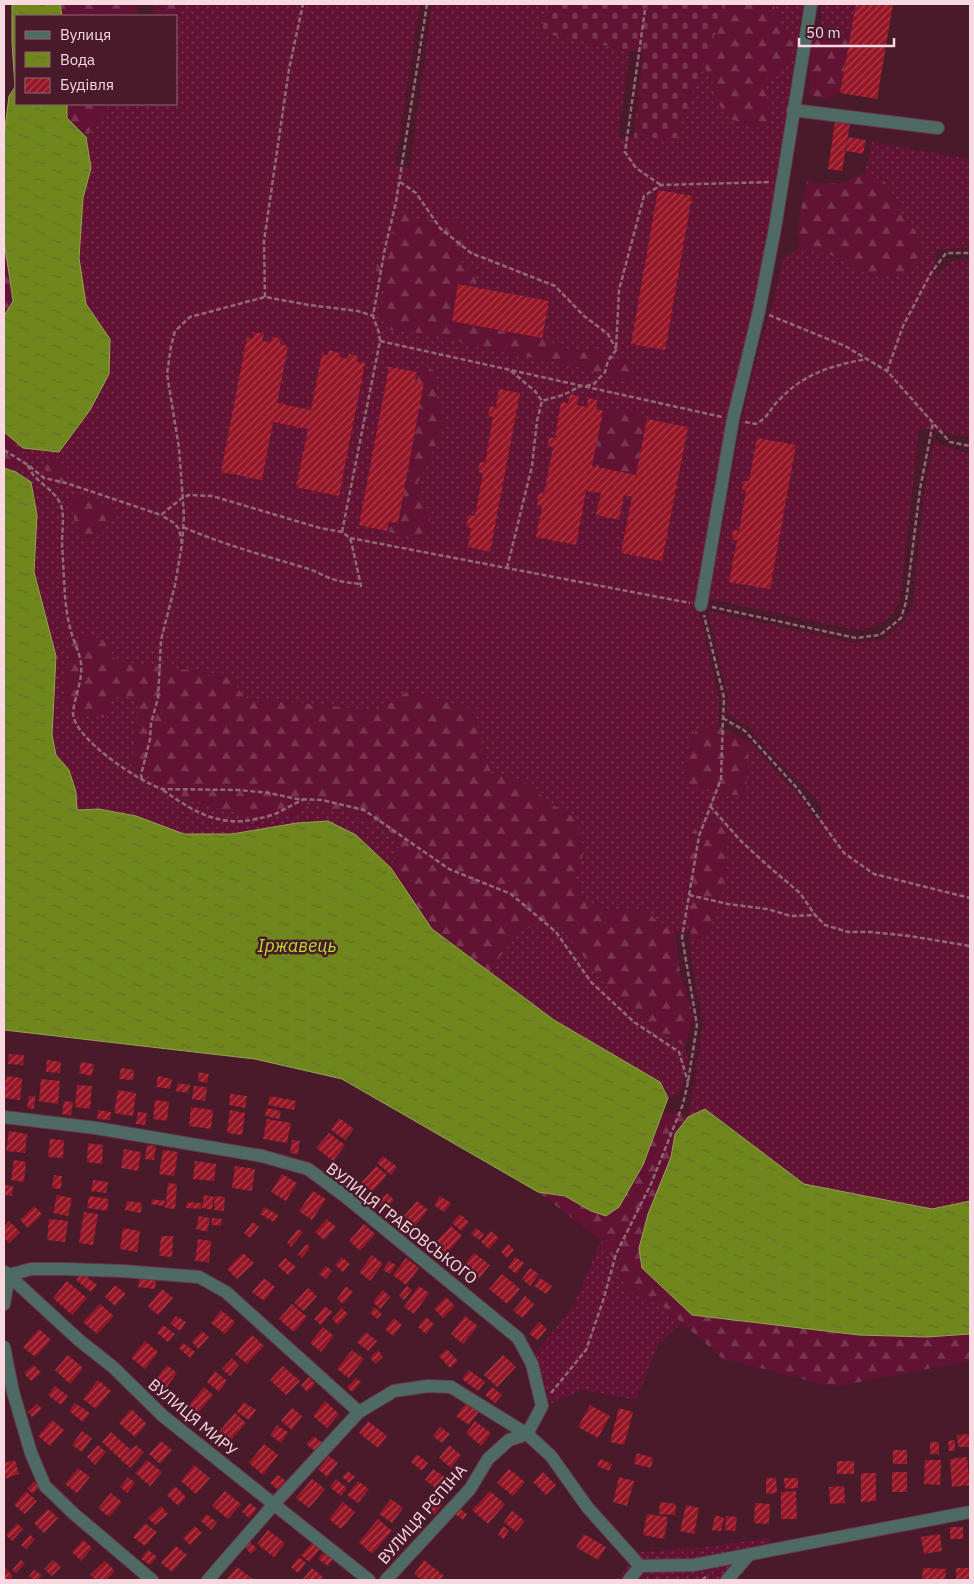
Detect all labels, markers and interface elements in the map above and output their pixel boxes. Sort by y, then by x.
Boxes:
legend [15,15,178,105]
scale bar [799,15,894,47]
text: 50 m [806,23,841,42]
text: Вулиця [60,25,111,44]
text: Вода [60,50,95,69]
text: Будівля [60,75,114,94]
water label: Іржавець [258,934,336,957]
street label: ВУЛИЦЯ ГРАБОВСЬКОГО [322,1158,482,1288]
street label: ВУЛИЦЯ МИРУ [144,1374,242,1460]
street label: ВУЛИЦЯ РЄПІНА [373,1460,471,1568]

